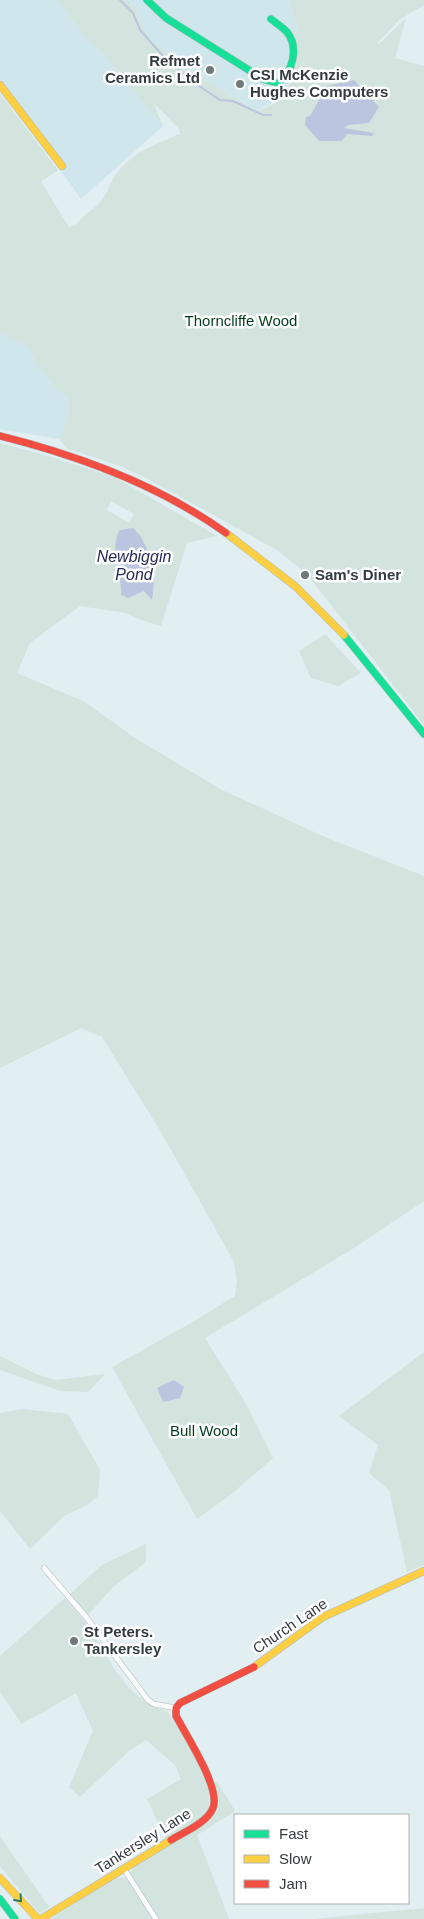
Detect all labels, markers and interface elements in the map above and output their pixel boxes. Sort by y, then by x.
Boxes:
place label: Refmet Ceramics Ltd [105,52,200,86]
marker: Refmet Ceramics Ltd [204,64,216,76]
place label: CSI McKenzie Hughes Computers [250,66,388,100]
marker: CSI McKenzie Hughes Computers [234,78,246,90]
park label: Thorncliffe Wood [185,312,297,329]
water label: Newbiggin Pond [97,548,171,583]
place label: Sam's Diner [315,566,401,583]
marker: Sam's Diner [299,569,311,581]
park label: Bull Wood [170,1422,238,1439]
street label: Church Lane [249,1595,330,1657]
place label: St Peters. Tankersley [84,1623,162,1657]
marker: St Peters. Tankersley [68,1635,80,1647]
street label: Tankersley Lane [92,1804,194,1877]
legend [234,1814,409,1904]
text: Fast [279,1825,309,1842]
text: Slow [279,1850,312,1867]
text: Jam [279,1875,307,1892]
one-way arrow [13,1893,22,1902]

